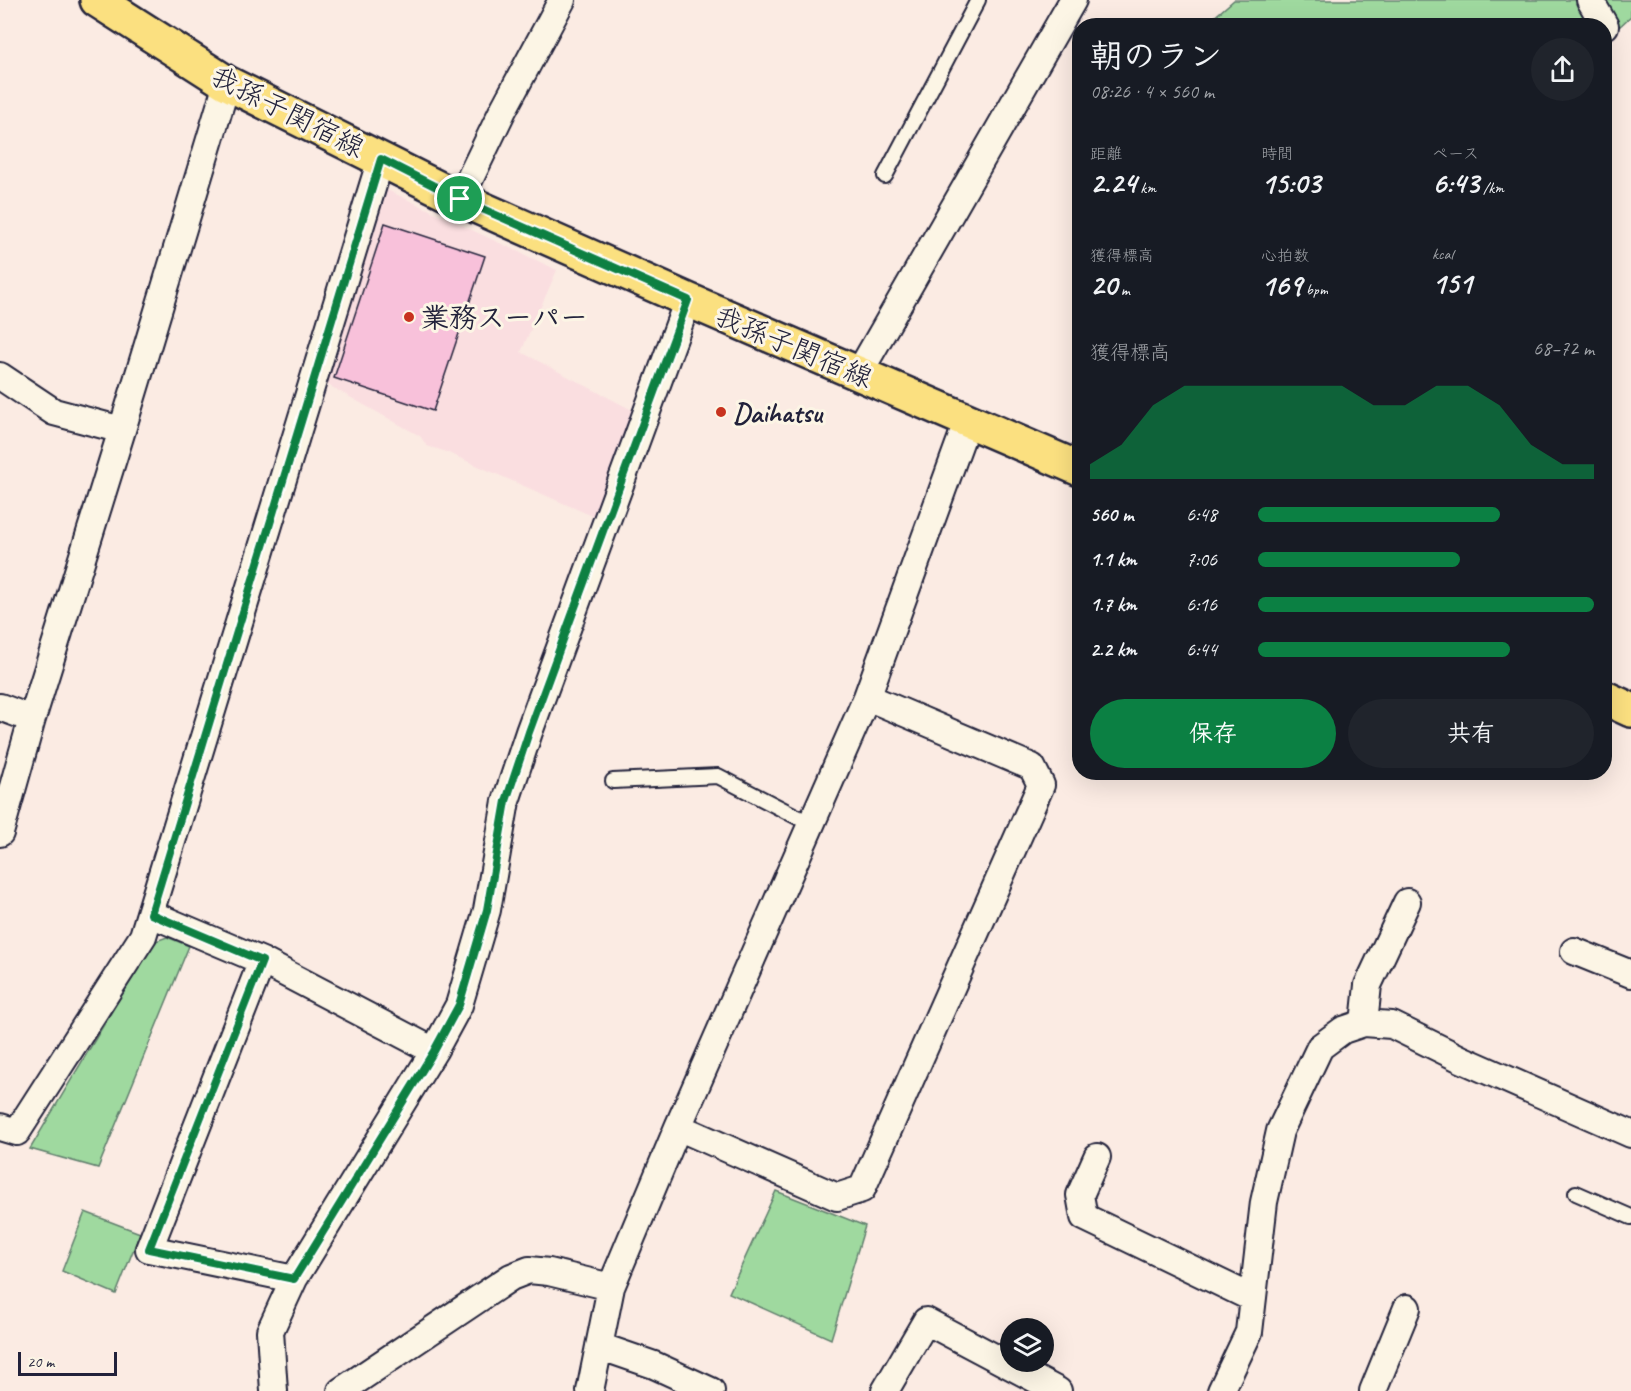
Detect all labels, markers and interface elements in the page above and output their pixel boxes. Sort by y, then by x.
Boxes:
text: 朝のラン [1090,35,1222,77]
button: share [1531,38,1594,101]
street label: 我孫子関宿線 [205,58,371,165]
text: 08:26 · 4 × 560 m [1090,79,1214,104]
text: 距離 [1090,144,1122,164]
text: 時間 [1261,144,1293,164]
text: ペース [1432,144,1479,164]
text: 2.24 [1090,164,1136,202]
text: 15:03 [1261,164,1320,202]
text: 6:43 [1432,164,1479,202]
pin [434,173,485,224]
text: km [1136,178,1156,198]
text: /km [1479,178,1504,198]
icon: arrive [443,182,476,215]
text: kcal [1432,244,1453,264]
text: 獲得標高 [1090,246,1154,266]
text: 心拍数 [1261,246,1309,266]
text: 151 [1432,264,1472,302]
text: 20 [1090,266,1117,304]
text: 169 [1261,266,1302,304]
text: m [1117,280,1130,300]
text: bpm [1302,280,1328,300]
street label: 我孫子関宿線 [710,298,878,395]
place label: 業務スーパー [421,300,588,335]
marker: 業務スーパー [402,310,416,324]
text: 68–72 m [1533,336,1594,361]
text: 獲得標高 [1090,340,1170,365]
place label: Daihatsu [733,395,824,430]
marker: Daihatsu [714,405,728,419]
text: 560 m [1090,502,1133,527]
text: 6:48 [1186,502,1217,527]
text: 1.1 km [1090,547,1137,572]
text: 7:06 [1186,547,1217,572]
text: 1.7 km [1090,592,1136,617]
text: 6:16 [1186,592,1217,617]
text: 2.2 km [1090,637,1137,662]
text: 6:44 [1186,637,1217,662]
button: 保存 [1090,699,1336,768]
button: 共有 [1348,699,1594,768]
map controls [1000,1318,1054,1372]
button: layers [1000,1318,1054,1372]
scale bar [18,1349,117,1376]
text: 20 m [27,1352,54,1372]

